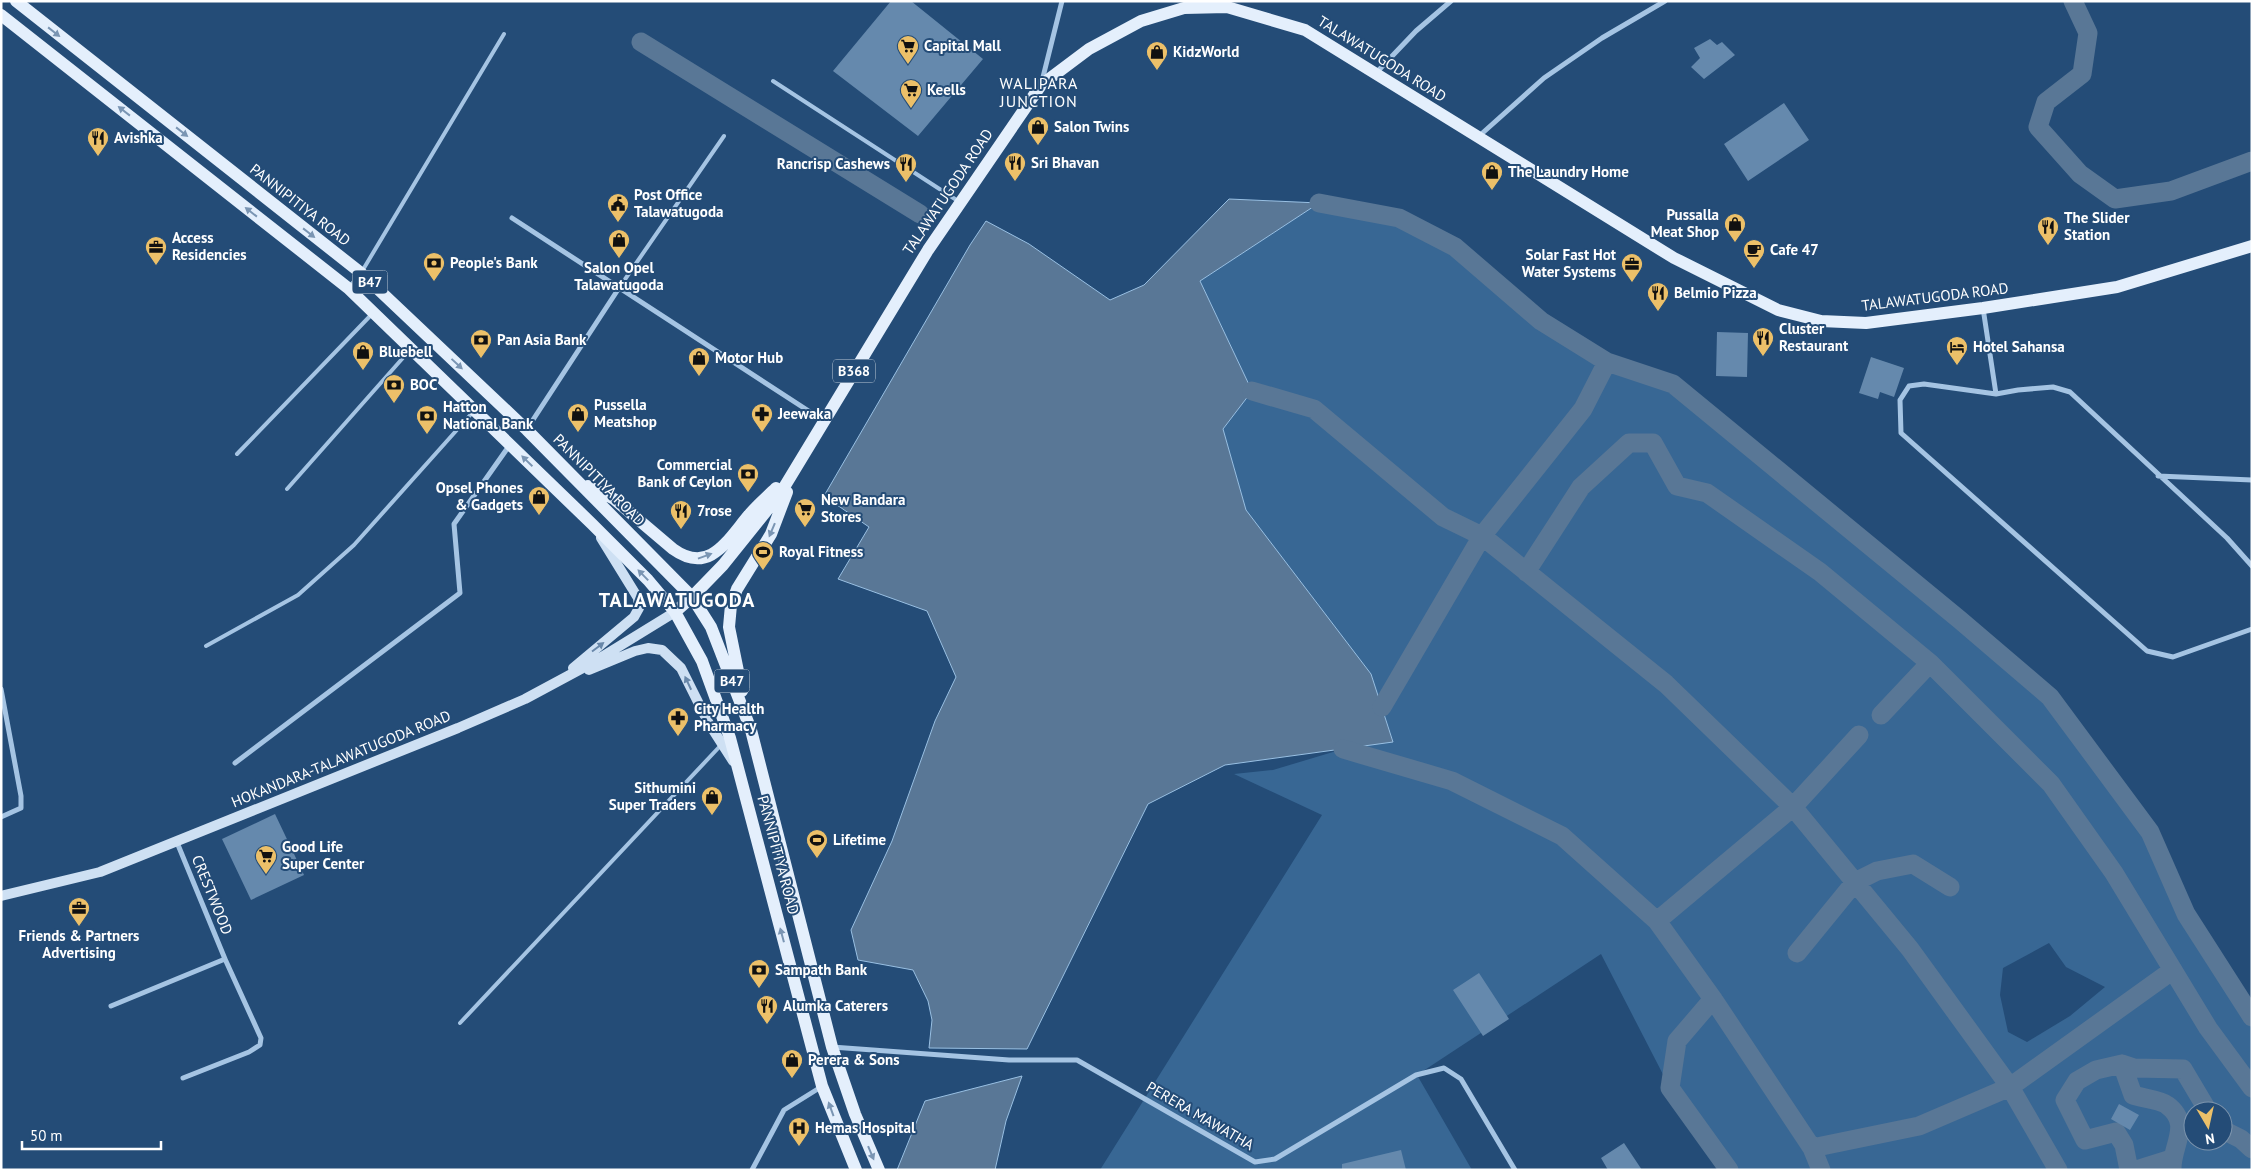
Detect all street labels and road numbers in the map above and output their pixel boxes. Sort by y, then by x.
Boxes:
street label: TALAWATUGODA ROAD [1314,11,1450,106]
street label: TALAWATUGODA ROAD [898,125,997,258]
street label: PANNIPITIYA ROAD [246,159,354,250]
road number: B47 [352,270,388,294]
street label: TALAWATUGODA ROAD [1860,278,2010,315]
road number: B368 [833,360,875,382]
street label: PANNIPITIYA ROAD [549,430,649,530]
road number: B47 [714,669,750,692]
street label: HOKANDARA-TALAWATUGODA ROAD [228,706,453,811]
street label: PANNIPITIYA ROAD [753,793,804,916]
street label: CRESTWOOD [188,852,237,937]
street label: PERERA MAWATHA [1143,1077,1258,1154]

